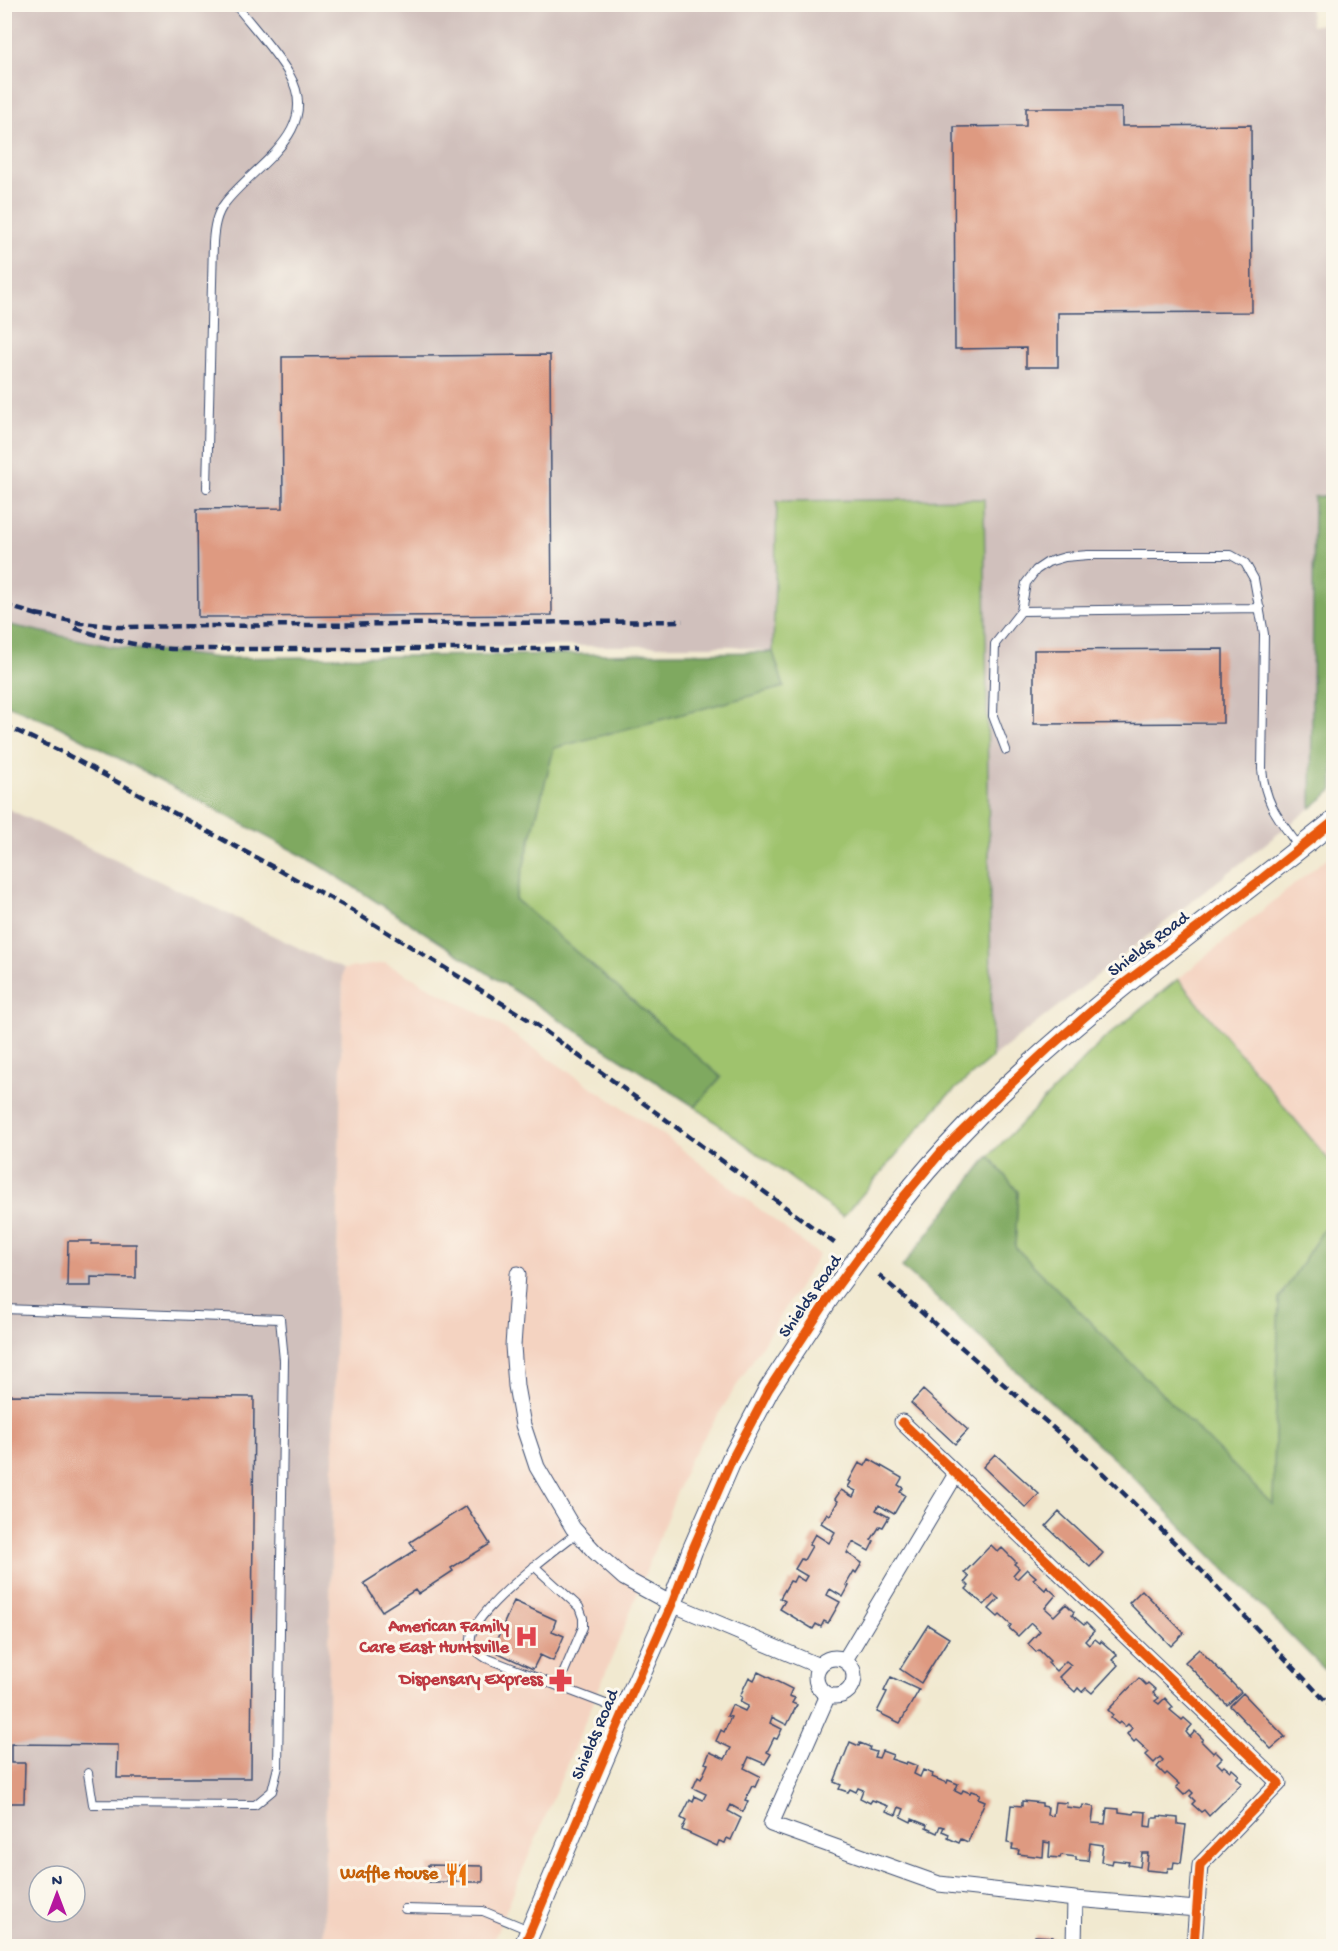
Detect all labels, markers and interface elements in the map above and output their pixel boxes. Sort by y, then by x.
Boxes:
street label: Shields Road [1104,907,1195,982]
street label: Shields Road [775,1251,848,1342]
place label: American Family Care East Huntsville [359,1617,510,1659]
hospital icon: American Family Care East Huntsville [514,1624,540,1650]
pharmacy icon: Dispensary Express [548,1667,574,1693]
place label: Dispensary Express [397,1670,544,1691]
street label: Shields Road [568,1685,625,1783]
restaurant icon: Waffle House [443,1861,469,1887]
north arrow [27,1864,87,1924]
place label: Waffle House [339,1864,439,1885]
text: N [52,1873,63,1892]

